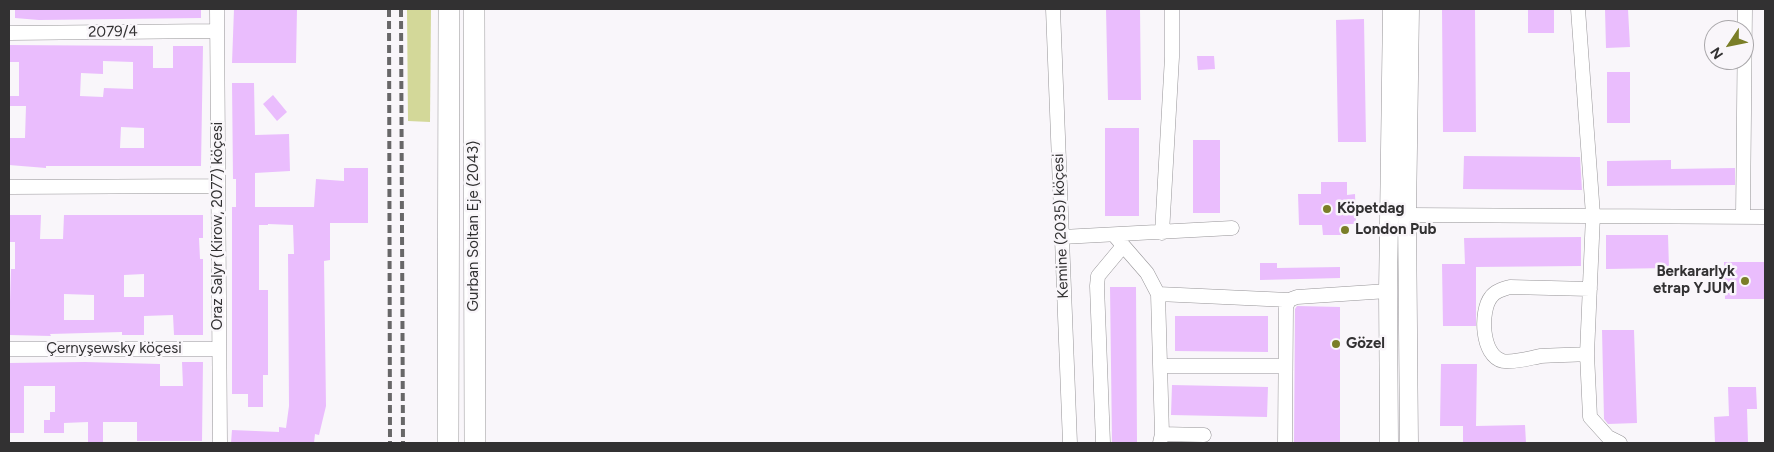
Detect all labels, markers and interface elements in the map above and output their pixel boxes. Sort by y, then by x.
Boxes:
north arrow [1704,20,1754,70]
street label: 2079/4 [88,23,138,41]
text: N [1707,44,1727,62]
street label: Oraz Salyr (Kirow, 2077) köçesi [209,122,227,330]
street label: Gurban Soltan Eje (2043) [465,141,483,311]
street label: Kemine (2035) köçesi [1049,153,1073,299]
place label: Köpetdag [1337,200,1404,218]
marker: Köpetdag [1321,203,1333,215]
place label: London Pub [1355,221,1436,239]
marker: London Pub [1339,224,1351,236]
place label: Berkararlyk etrap YJUM [1653,263,1735,298]
marker: Berkararlyk etrap YJUM [1739,275,1751,287]
place label: Gözel [1346,335,1385,353]
marker: Gözel [1330,338,1342,350]
street label: Çernyşewsky köçesi [46,340,182,358]

